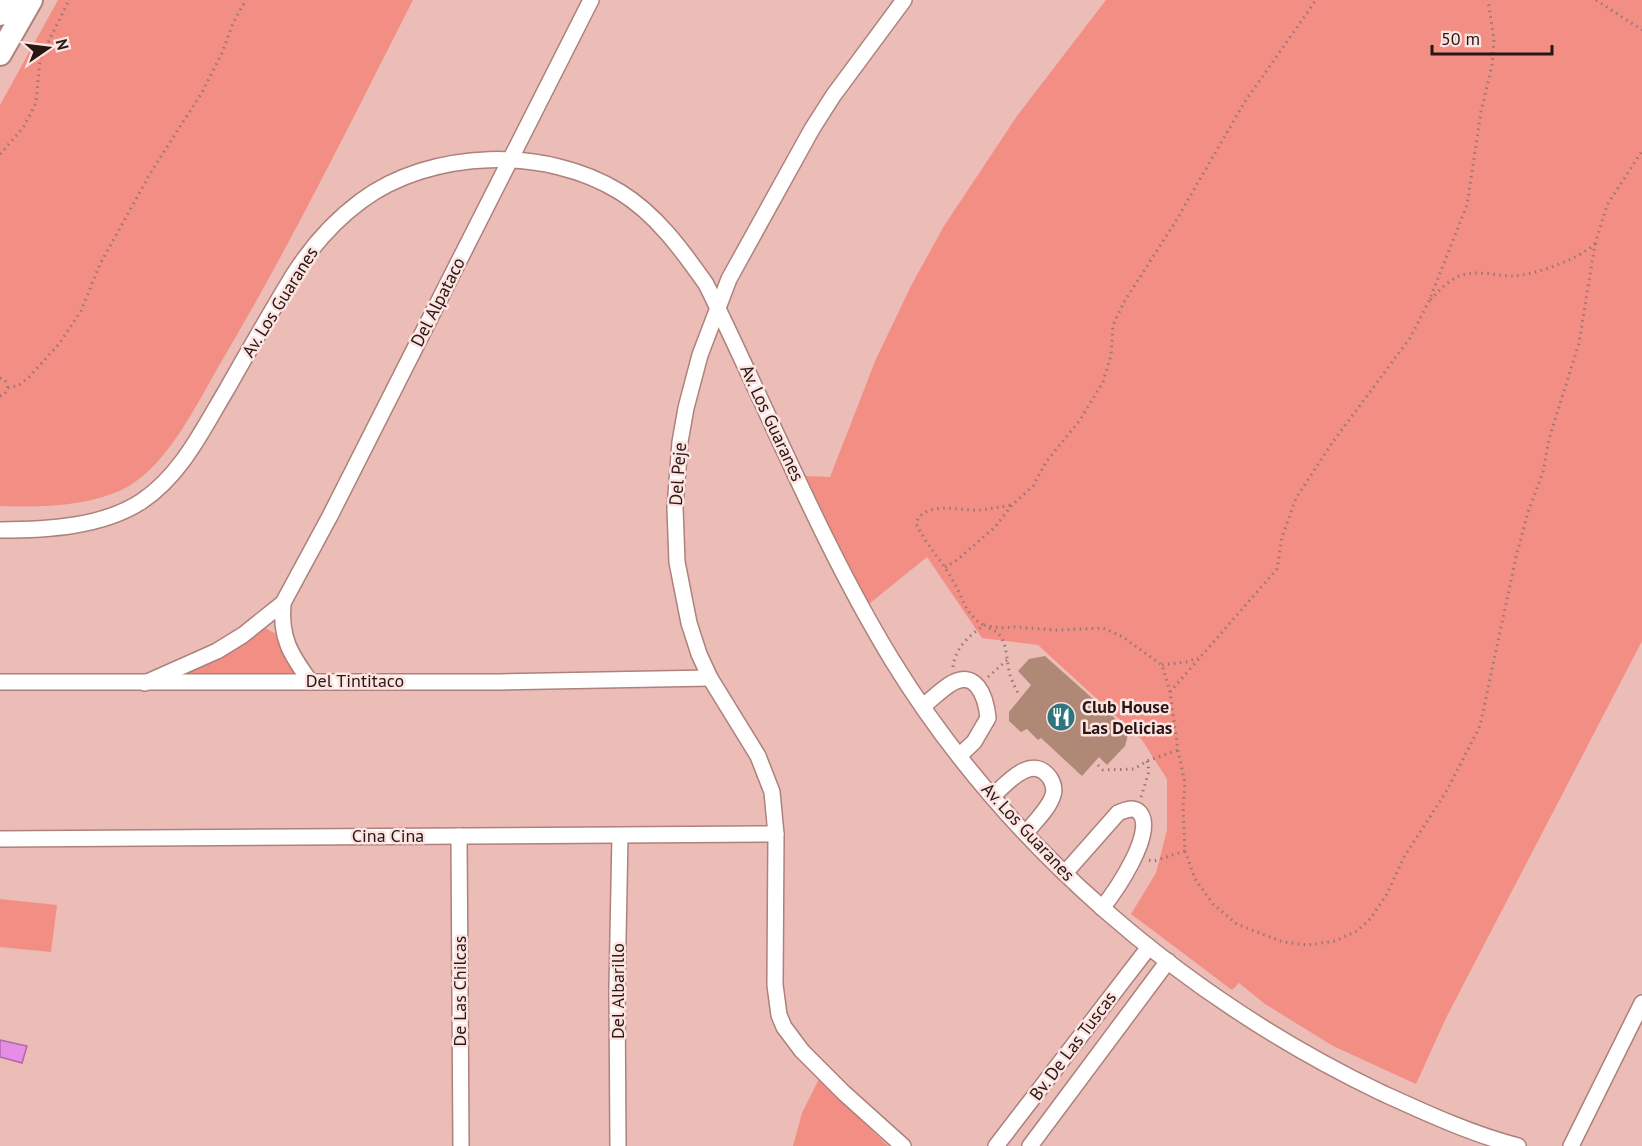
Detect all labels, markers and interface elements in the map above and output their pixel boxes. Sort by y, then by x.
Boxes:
north arrow [18,18,78,78]
scale bar [1432,18,1552,56]
text: 50 m [1441,27,1480,50]
text: N [52,37,74,52]
street label: Av. Los Guaranes [236,242,323,361]
street label: Del Alpataco [405,253,470,350]
street label: Av. Los Guaranes [735,361,810,485]
street label: Del Peje [664,441,691,506]
street label: Del Tintitaco [306,669,404,692]
place label: Club House Las Delicias [1082,695,1173,739]
restaurant icon: Club House Las Delicias [1045,701,1077,733]
street label: Av. Los Guaranes [977,778,1080,886]
street label: Cina Cina [352,824,424,847]
street label: De Las Chilcas [448,936,471,1046]
street label: Del Albarillo [606,943,629,1039]
street label: Bv. De Las Tuscas [1024,987,1121,1105]

